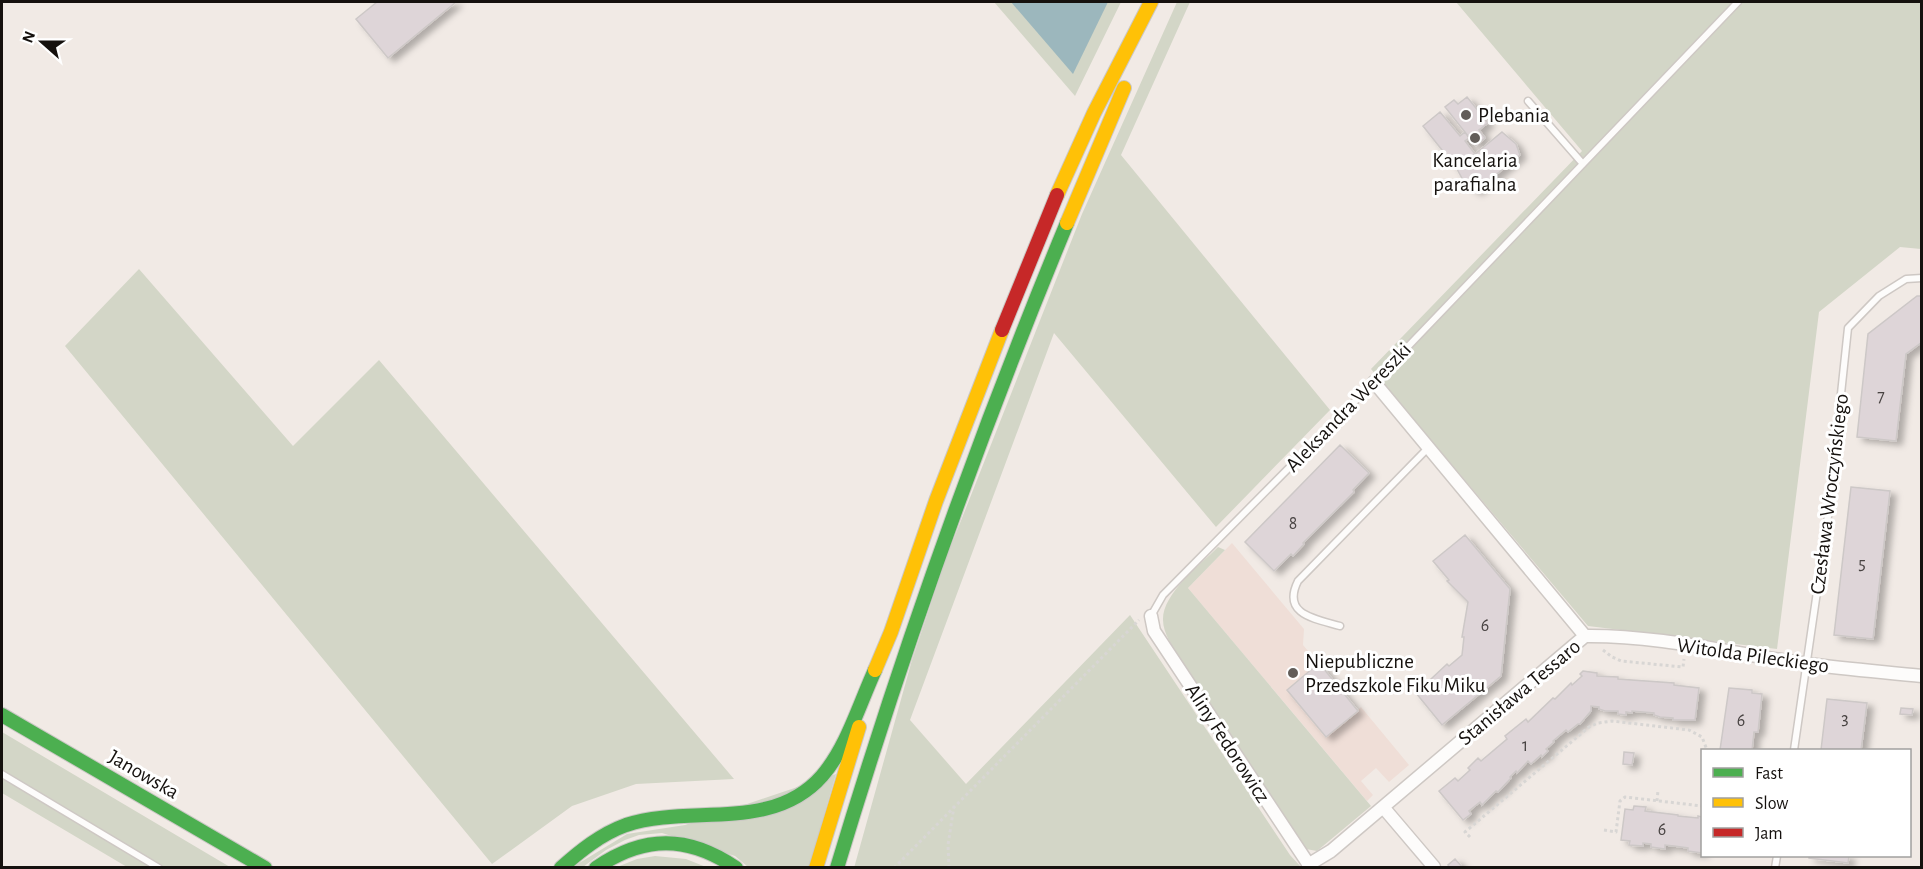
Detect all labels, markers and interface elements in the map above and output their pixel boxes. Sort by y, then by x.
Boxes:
north arrow [12,12,72,72]
text: N [19,29,38,45]
place label: Plebania [1478,105,1550,126]
marker: Plebania [1459,108,1473,122]
marker: Kancelaria parafialna [1468,131,1482,145]
place label: Kancelaria parafialna [1432,150,1518,195]
street label: Aleksandra Wereszki [1282,339,1415,476]
house number: 7 [1877,388,1885,406]
street label: Czesława Wroczyńskiego [1807,393,1852,596]
house number: 8 [1289,515,1297,533]
house number: 5 [1858,555,1866,573]
house number: 6 [1481,617,1489,635]
street label: Witolda Pileckiego [1676,634,1830,677]
street label: Stanisława Tessaro [1454,635,1584,749]
place label: Niepubliczne Przedszkole Fiku Miku [1305,651,1486,696]
marker: Niepubliczne Przedszkole Fiku Miku [1286,666,1300,680]
street label: Aliny Fedorowicz [1181,680,1274,806]
house number: 3 [1841,710,1849,728]
house number: 6 [1737,712,1745,730]
house number: 1 [1522,737,1528,755]
street label: Janowska [105,746,183,803]
legend [1701,749,1911,857]
text: Fast [1755,765,1783,783]
text: Slow [1755,795,1788,813]
house number: 6 [1658,821,1666,839]
text: Jam [1755,825,1783,843]

